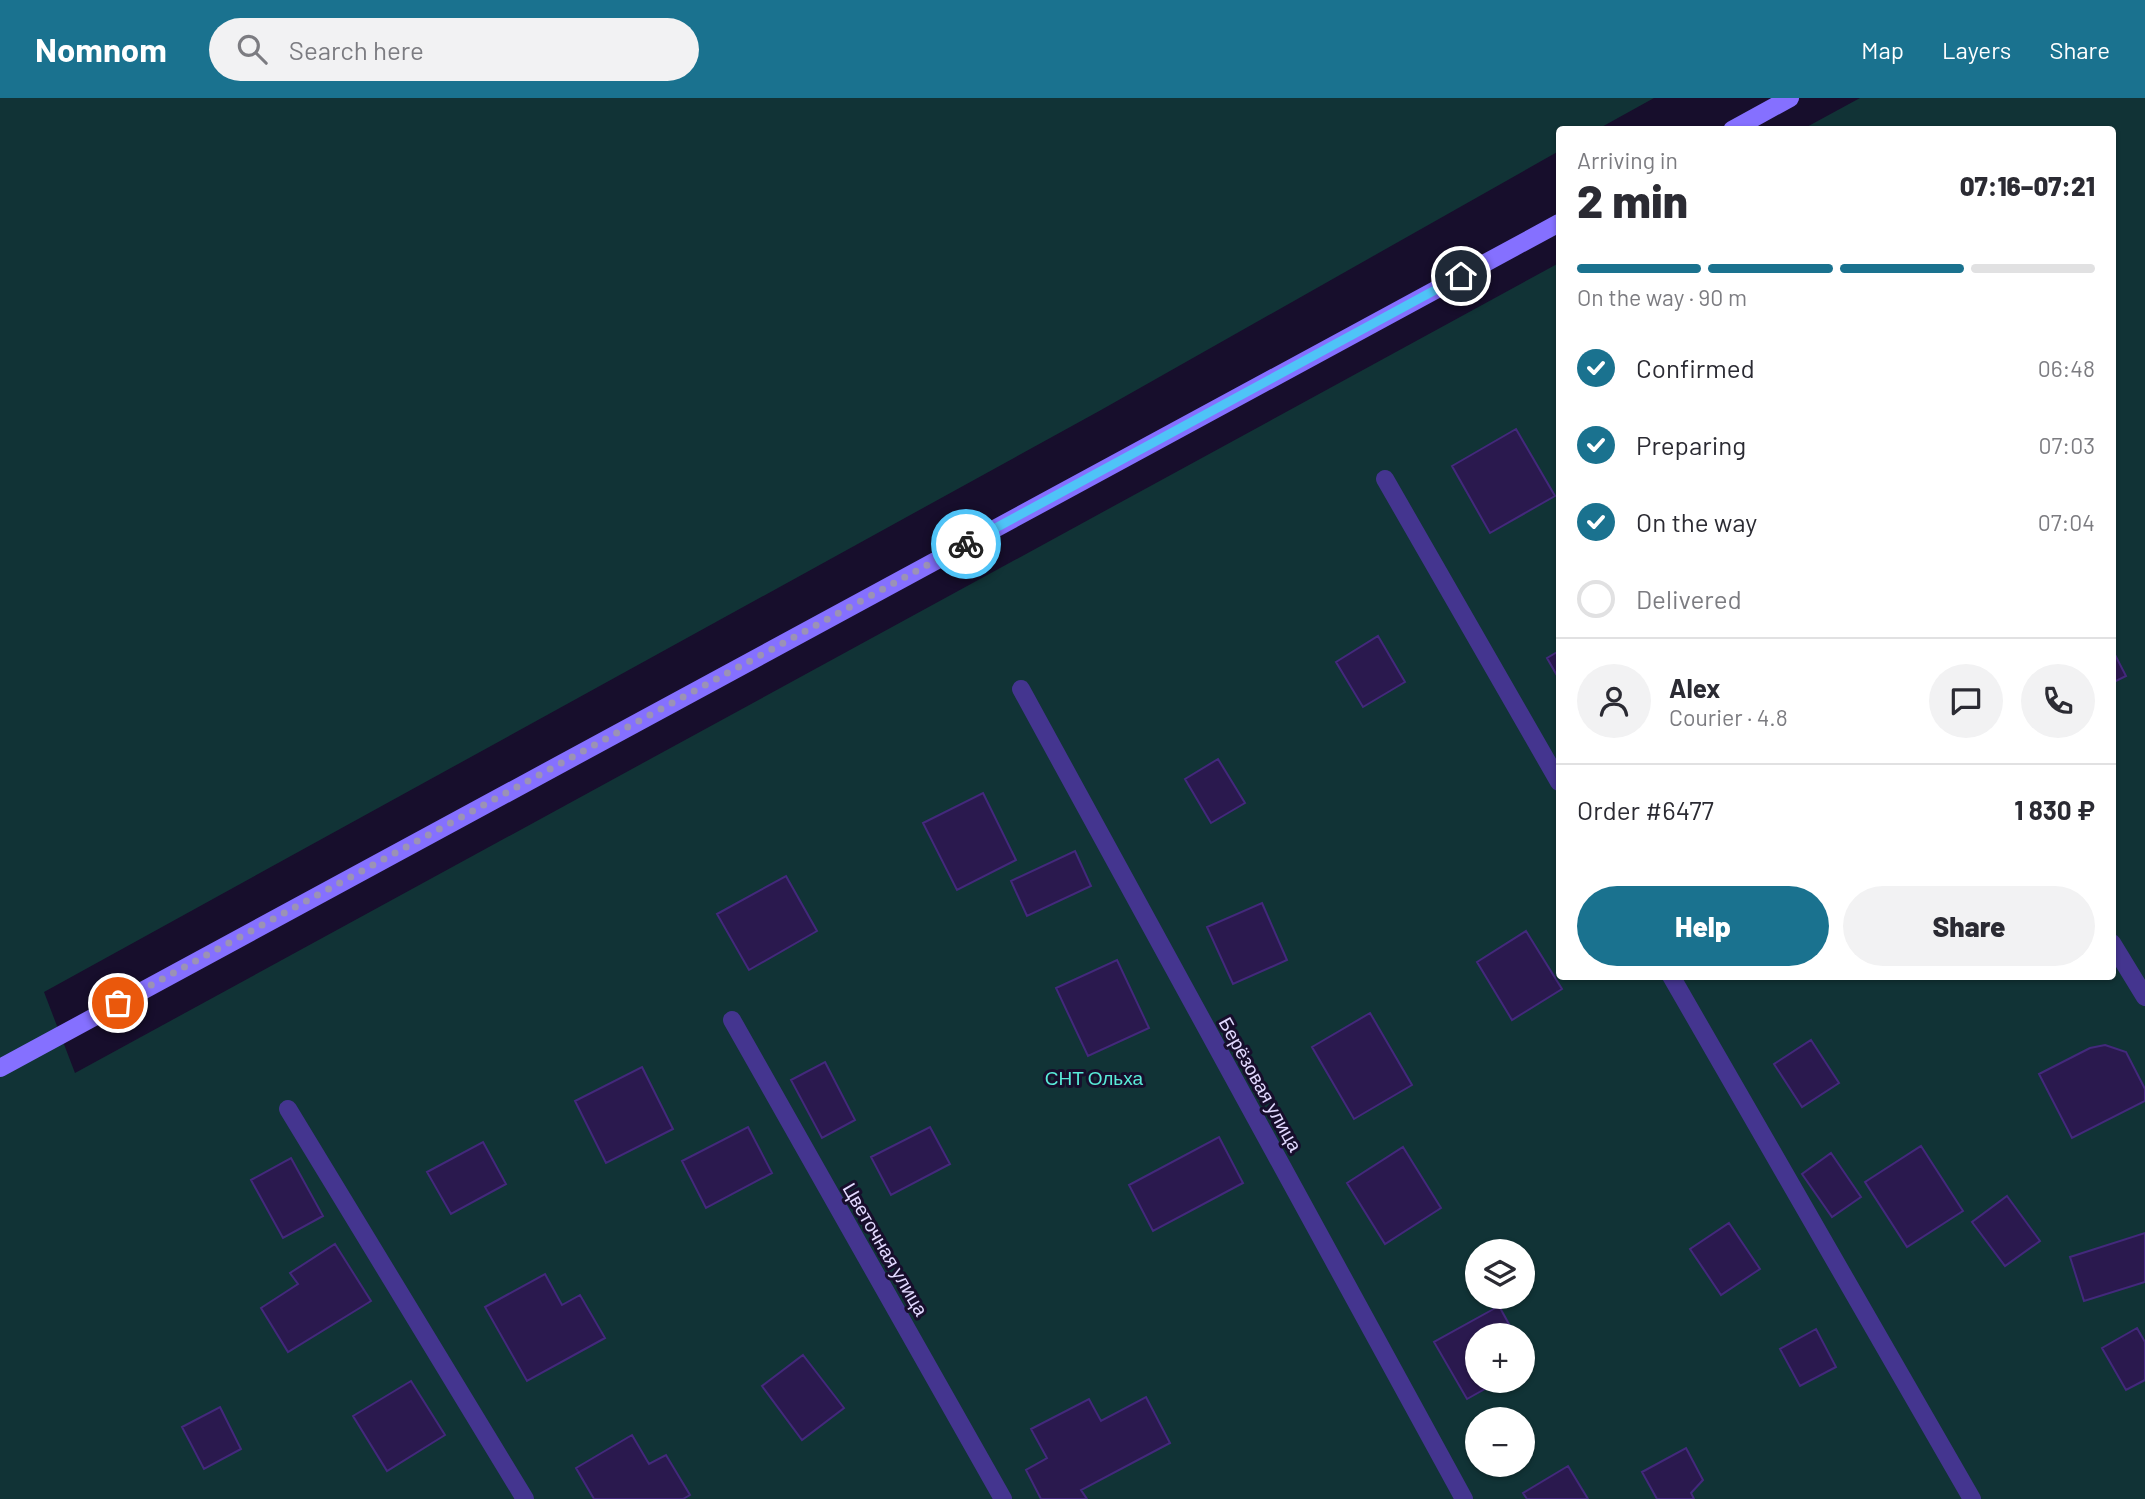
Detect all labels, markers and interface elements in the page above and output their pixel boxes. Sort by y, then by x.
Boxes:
search box [209,18,699,81]
text: Nomnom [35,29,167,69]
icon: search [233,30,271,68]
text: Search here [289,34,424,65]
text: Map [1861,35,1904,64]
text: Layers [1942,35,2011,64]
text: Share [2049,35,2110,64]
text: Arriving in [1577,146,1678,174]
text: 07:16–07:21 [1960,170,2095,201]
text: 2 min [1577,172,1688,227]
pin [1431,246,1491,306]
icon: home [1442,257,1480,295]
text: On the way · 90 m [1577,283,1747,311]
icon: check [1577,349,1615,387]
text: Confirmed [1636,352,1755,383]
text: 06:48 [2038,354,2095,382]
icon: check [1577,426,1615,464]
text: Preparing [1636,429,1746,460]
text: 07:03 [2038,431,2095,459]
icon: check [1577,503,1615,541]
text: On the way [1636,506,1757,537]
text: 07:04 [2038,508,2095,536]
courier [931,509,1001,579]
icon: bike [947,525,985,563]
text: Delivered [1636,583,1742,614]
button: person [1577,664,1651,738]
button: chat [1929,664,2003,738]
button: phone [2021,664,2095,738]
text: Alex [1669,672,1720,703]
text: Courier · 4.8 [1669,703,1788,731]
text: Order #6477 [1577,794,1714,825]
text: 1 830 ₽ [2014,794,2095,825]
button: Help [1577,886,1829,966]
button: Share [1843,886,2095,966]
pin [88,973,148,1033]
icon: bag [99,984,137,1022]
street label: Берёзовая улица [1215,1013,1308,1156]
park label: СНТ Ольха [1045,1066,1144,1089]
street label: Цветочная улица [839,1178,934,1320]
map controls [1465,1239,1535,1477]
button: layers [1465,1239,1535,1309]
button: + [1465,1323,1535,1393]
button: − [1465,1407,1535,1477]

